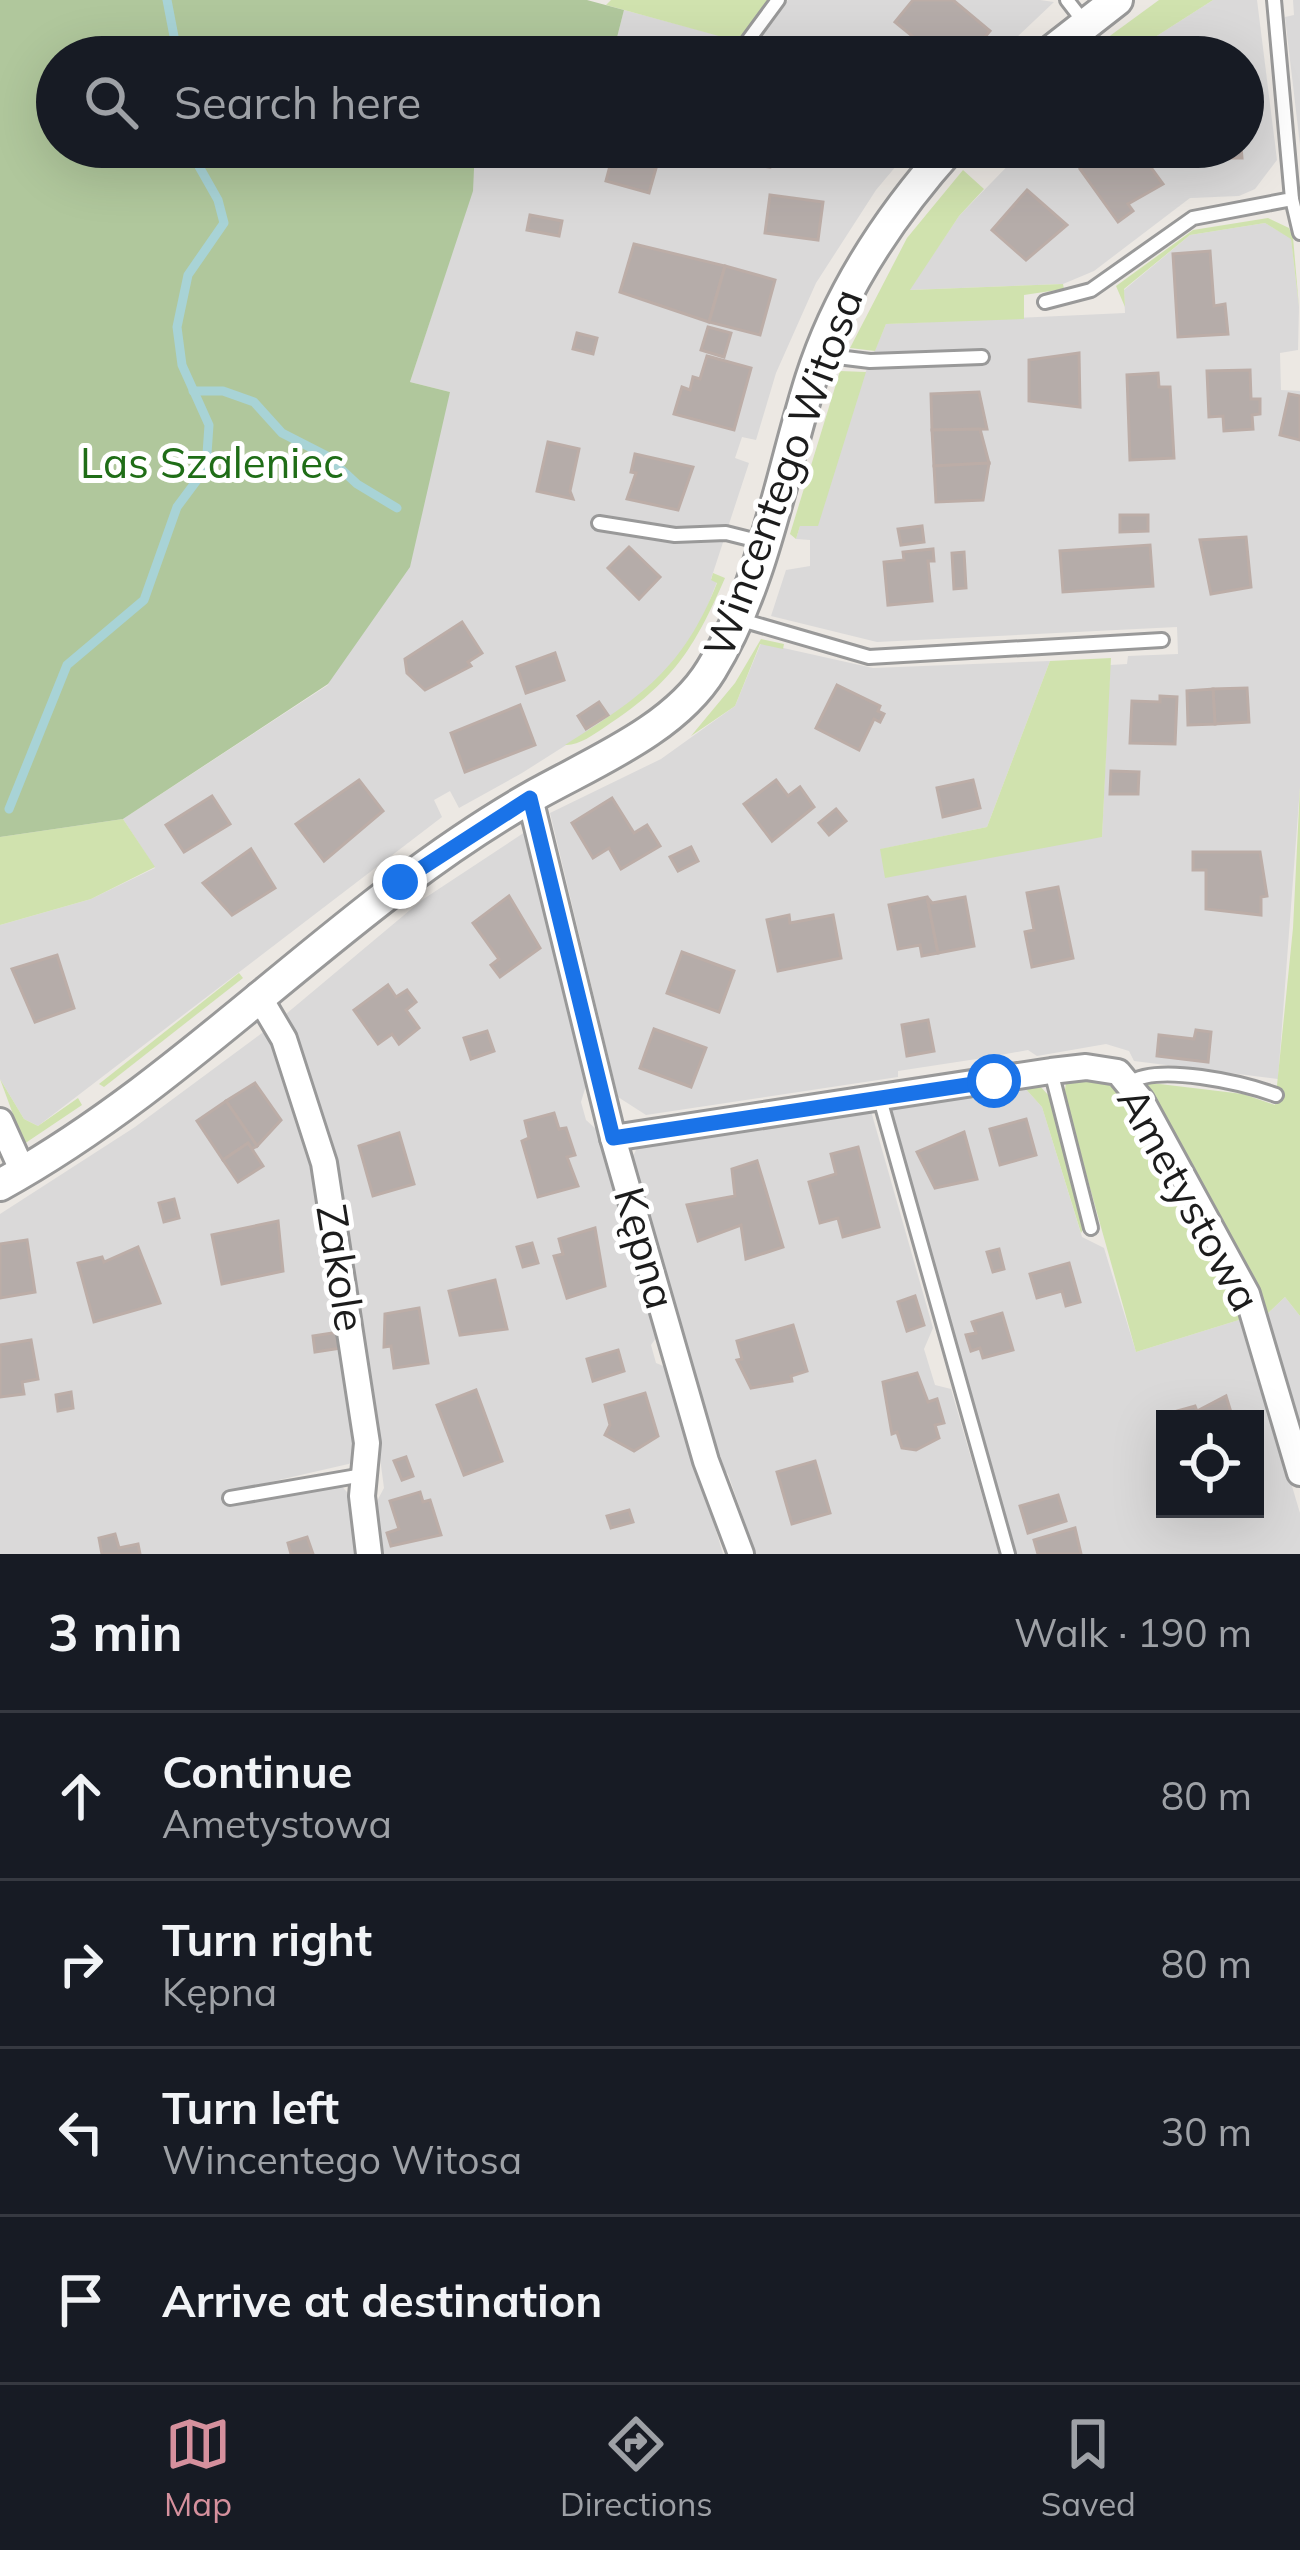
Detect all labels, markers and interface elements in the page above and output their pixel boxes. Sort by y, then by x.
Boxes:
search box [36,36,1264,168]
icon: search [78,69,144,135]
text: Search here [174,74,421,130]
street label: Wincentego Witosa [691,281,874,664]
park label: Las Szaleniec [80,436,344,489]
route end [373,855,427,909]
route start [967,1054,1021,1108]
street label: Ametystowa [1106,1078,1273,1320]
street label: Kępna [603,1181,688,1315]
street label: Zakole [305,1201,378,1335]
map controls [1156,1410,1264,1518]
button: locate [1156,1410,1264,1518]
text: 3 min [48,1600,183,1664]
text: Walk · 190 m [1014,1608,1252,1657]
text: Continue [162,1743,352,1799]
icon: ahead [48,1763,114,1829]
text: 80 m [1161,1771,1252,1820]
text: Ametystowa [162,1799,392,1848]
text: Turn right [162,1911,372,1967]
icon: right [48,1931,114,1997]
text: 80 m [1161,1939,1252,1988]
text: Kępna [162,1967,277,2016]
text: Turn left [162,2079,339,2135]
icon: left [48,2099,114,2165]
text: 30 m [1161,2107,1252,2156]
text: Wincentego Witosa [162,2135,522,2184]
icon: arrive [48,2267,114,2333]
text: Arrive at destination [162,2272,602,2328]
tab: Map [164,2411,232,2524]
tab: Directions [560,2411,713,2524]
tab: Saved [1041,2411,1136,2524]

